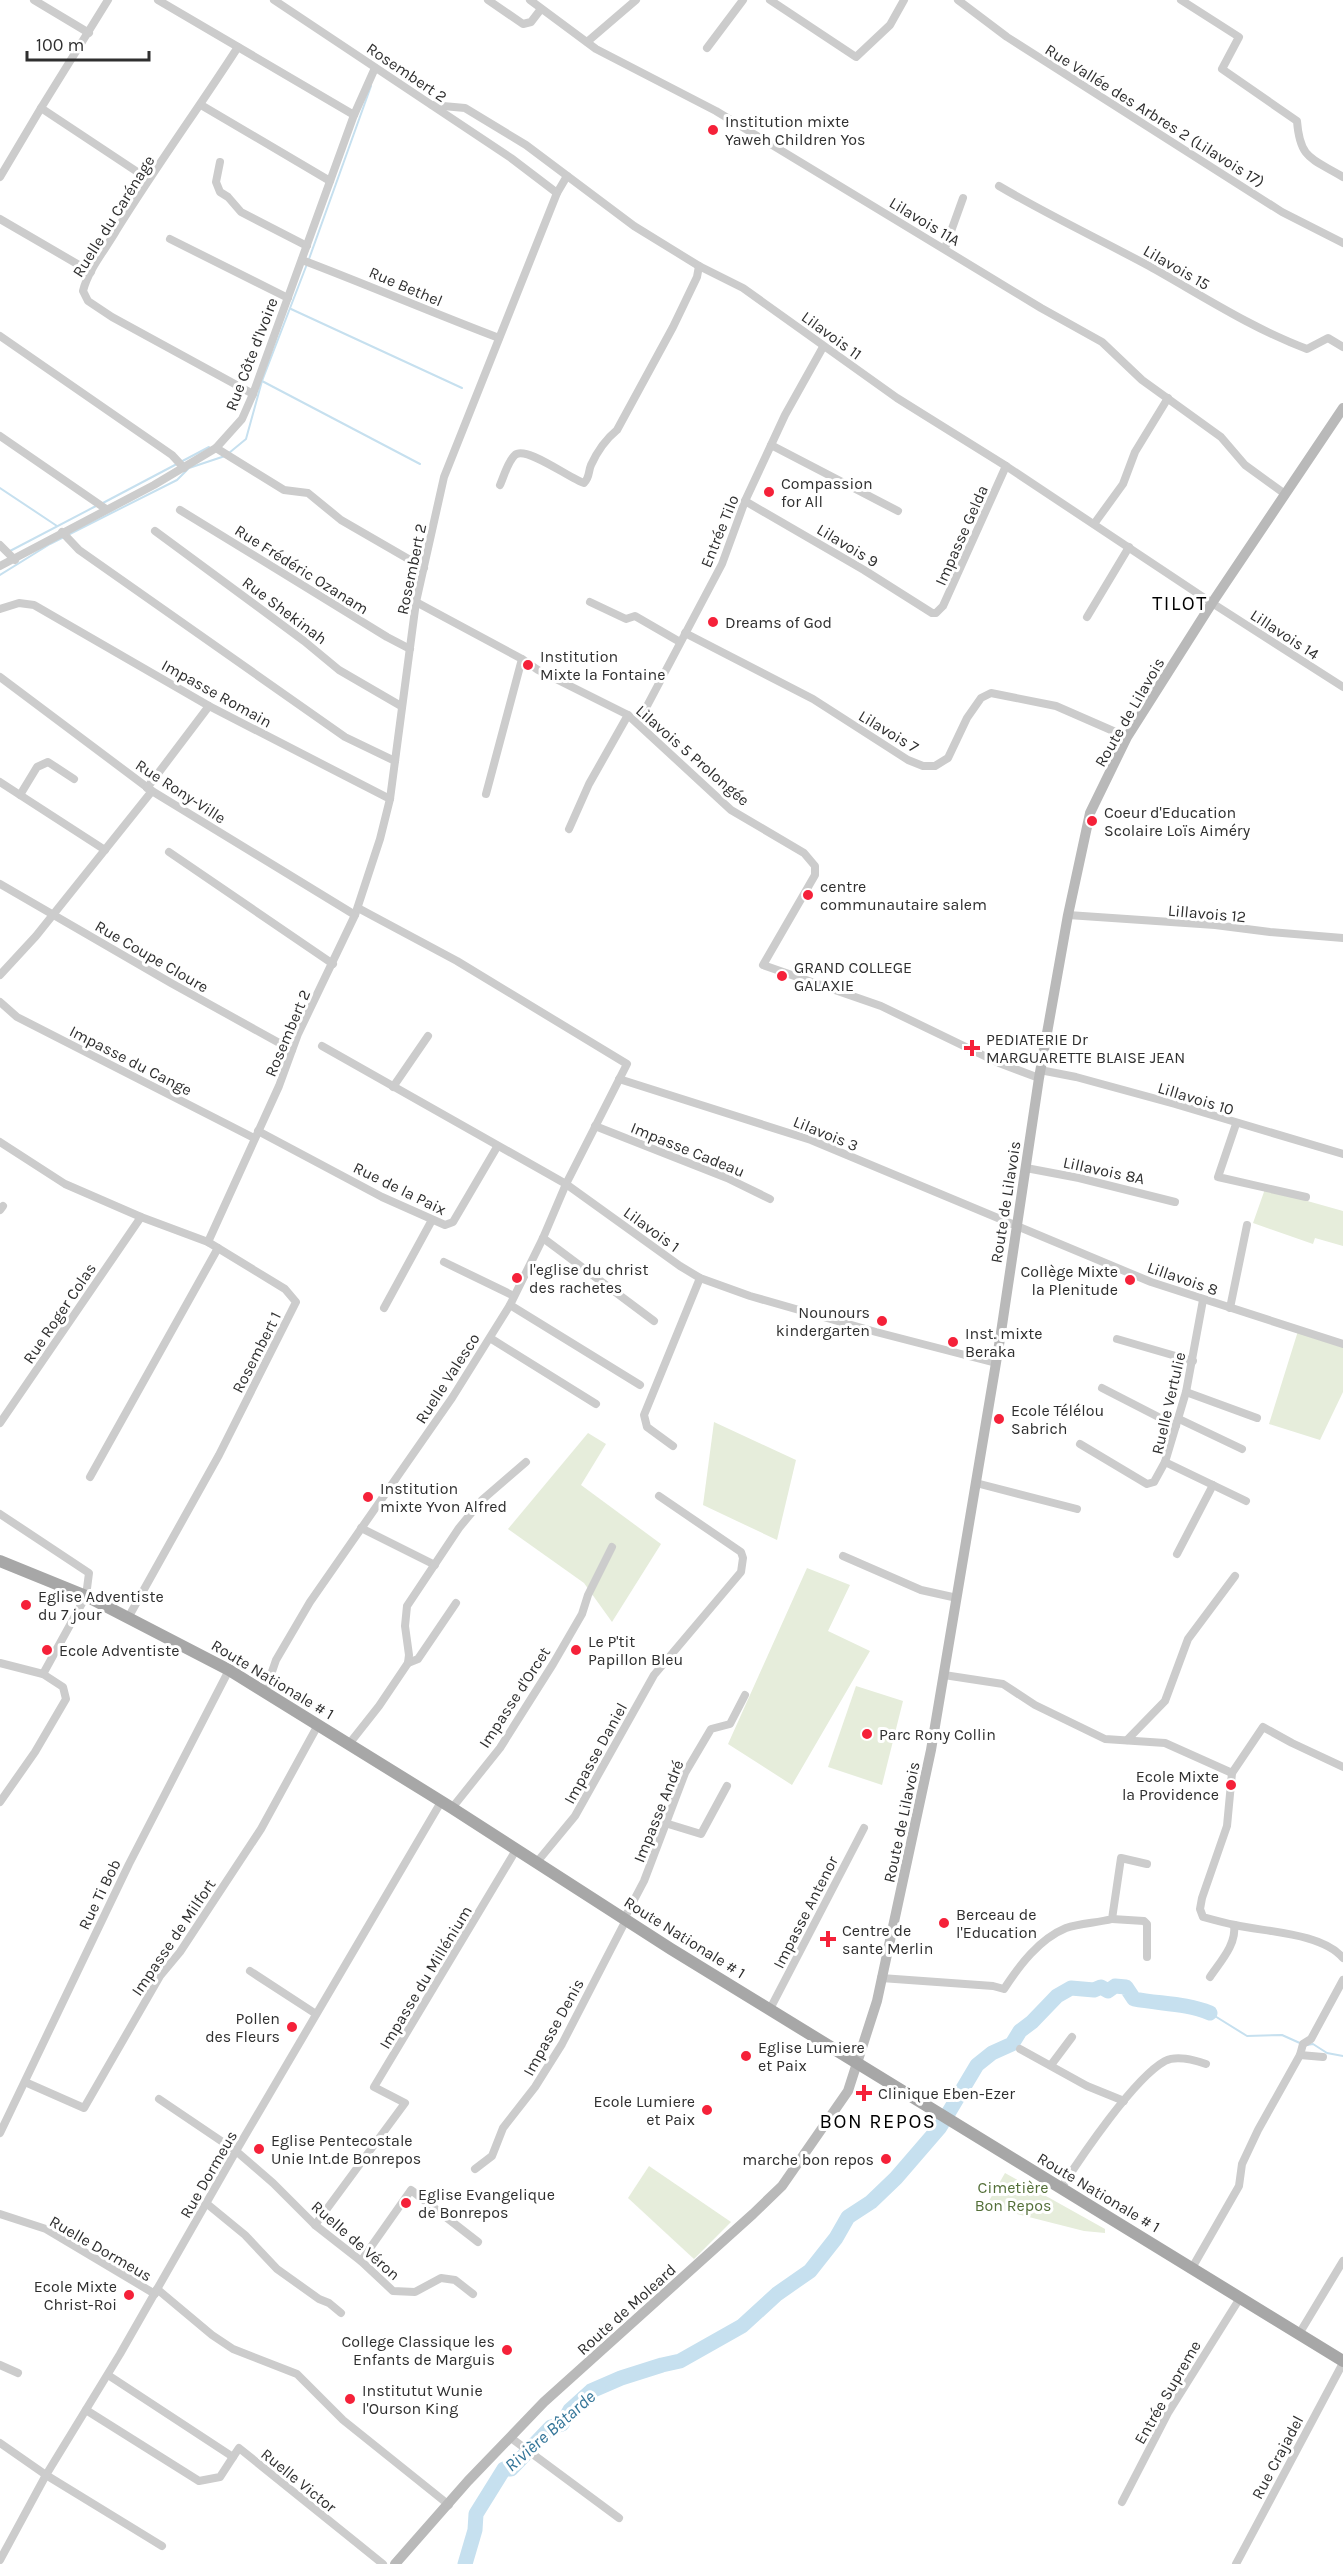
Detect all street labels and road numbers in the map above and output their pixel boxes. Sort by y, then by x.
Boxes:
street label: Rosembert 2 [363,39,450,106]
street label: Rue Vallée des Arbres 2 (Lilavois 17) [1042,40,1268,191]
street label: Ruelle du Carénage [68,152,159,281]
street label: Lilavois 11A [886,193,964,250]
street label: Lilavois 15 [1140,241,1213,294]
street label: Rue Bethel [366,262,445,310]
street label: Rue Côte d'Ivoire [221,295,282,413]
street label: Lilavois 11 [798,307,866,364]
street label: Impasse Gelda [931,482,992,588]
street label: Entrée Tilo [696,492,743,570]
street label: Rue Frédéric Ozanam [231,520,372,618]
street label: Lilavois 9 [813,520,882,571]
street label: Rosembert 2 [393,522,430,616]
street label: Rue Shekinah [239,572,331,648]
street label: Lillavois 14 [1247,605,1323,664]
street label: Route de Lilavois [1090,654,1168,770]
street label: Impasse Romain [158,655,275,732]
street label: Lilavois 5 Prolongée [632,701,753,810]
street label: Lilavois 7 [855,706,923,757]
street label: Rue Rony-Ville [132,755,229,828]
street label: Lillavois 12 [1167,901,1247,926]
street label: Rue Coupe Cloure [92,916,212,997]
street label: Rosembert 2 [261,987,314,1080]
street label: Impasse du Cange [66,1021,195,1100]
street label: Lillavois 10 [1156,1078,1236,1119]
street label: Lilavois 3 [790,1112,861,1155]
street label: Impasse Cadeau [628,1118,748,1181]
street label: Route de Lilavois [986,1140,1025,1264]
street label: Lillavois 8A [1061,1153,1146,1188]
street label: Rue de la Paix [350,1158,449,1219]
street label: Lilavois 1 [620,1203,683,1256]
street label: Lillavois 8 [1145,1258,1221,1299]
street label: Rue Roger Colas [19,1259,100,1367]
street label: Rosembert 1 [228,1308,285,1396]
street label: Ruelle Valesco [411,1329,484,1427]
street label: Ruelle Vertulie [1147,1350,1189,1456]
street label: Route Nationale # 1 [208,1635,337,1724]
street label: Impasse d'Orcet [475,1643,554,1751]
street label: Impasse Daniel [560,1699,631,1807]
street label: Impasse André [629,1757,688,1865]
street label: Route de Lilavois [879,1760,924,1884]
street label: Impasse Antenor [769,1853,842,1972]
street label: Rue Ti Bob [74,1856,125,1933]
street label: Impasse de Milfort [127,1875,220,1999]
street label: Route Nationale # 1 [621,1892,749,1982]
street label: Impasse du Millénium [375,1902,476,2052]
street label: Impasse Denis [519,1975,588,2079]
street label: Rue Dormeus [176,2127,241,2221]
street label: Route Nationale # 1 [1034,2148,1163,2237]
street label: Ruelle de Véron [308,2197,404,2284]
street label: Ruelle Dormeus [46,2211,155,2285]
street label: Route de Moleard [573,2260,680,2359]
street label: Entrée Supreme [1130,2337,1205,2447]
street label: Rue Crajadel [1247,2412,1307,2502]
street label: Ruelle Victor [257,2444,340,2517]

